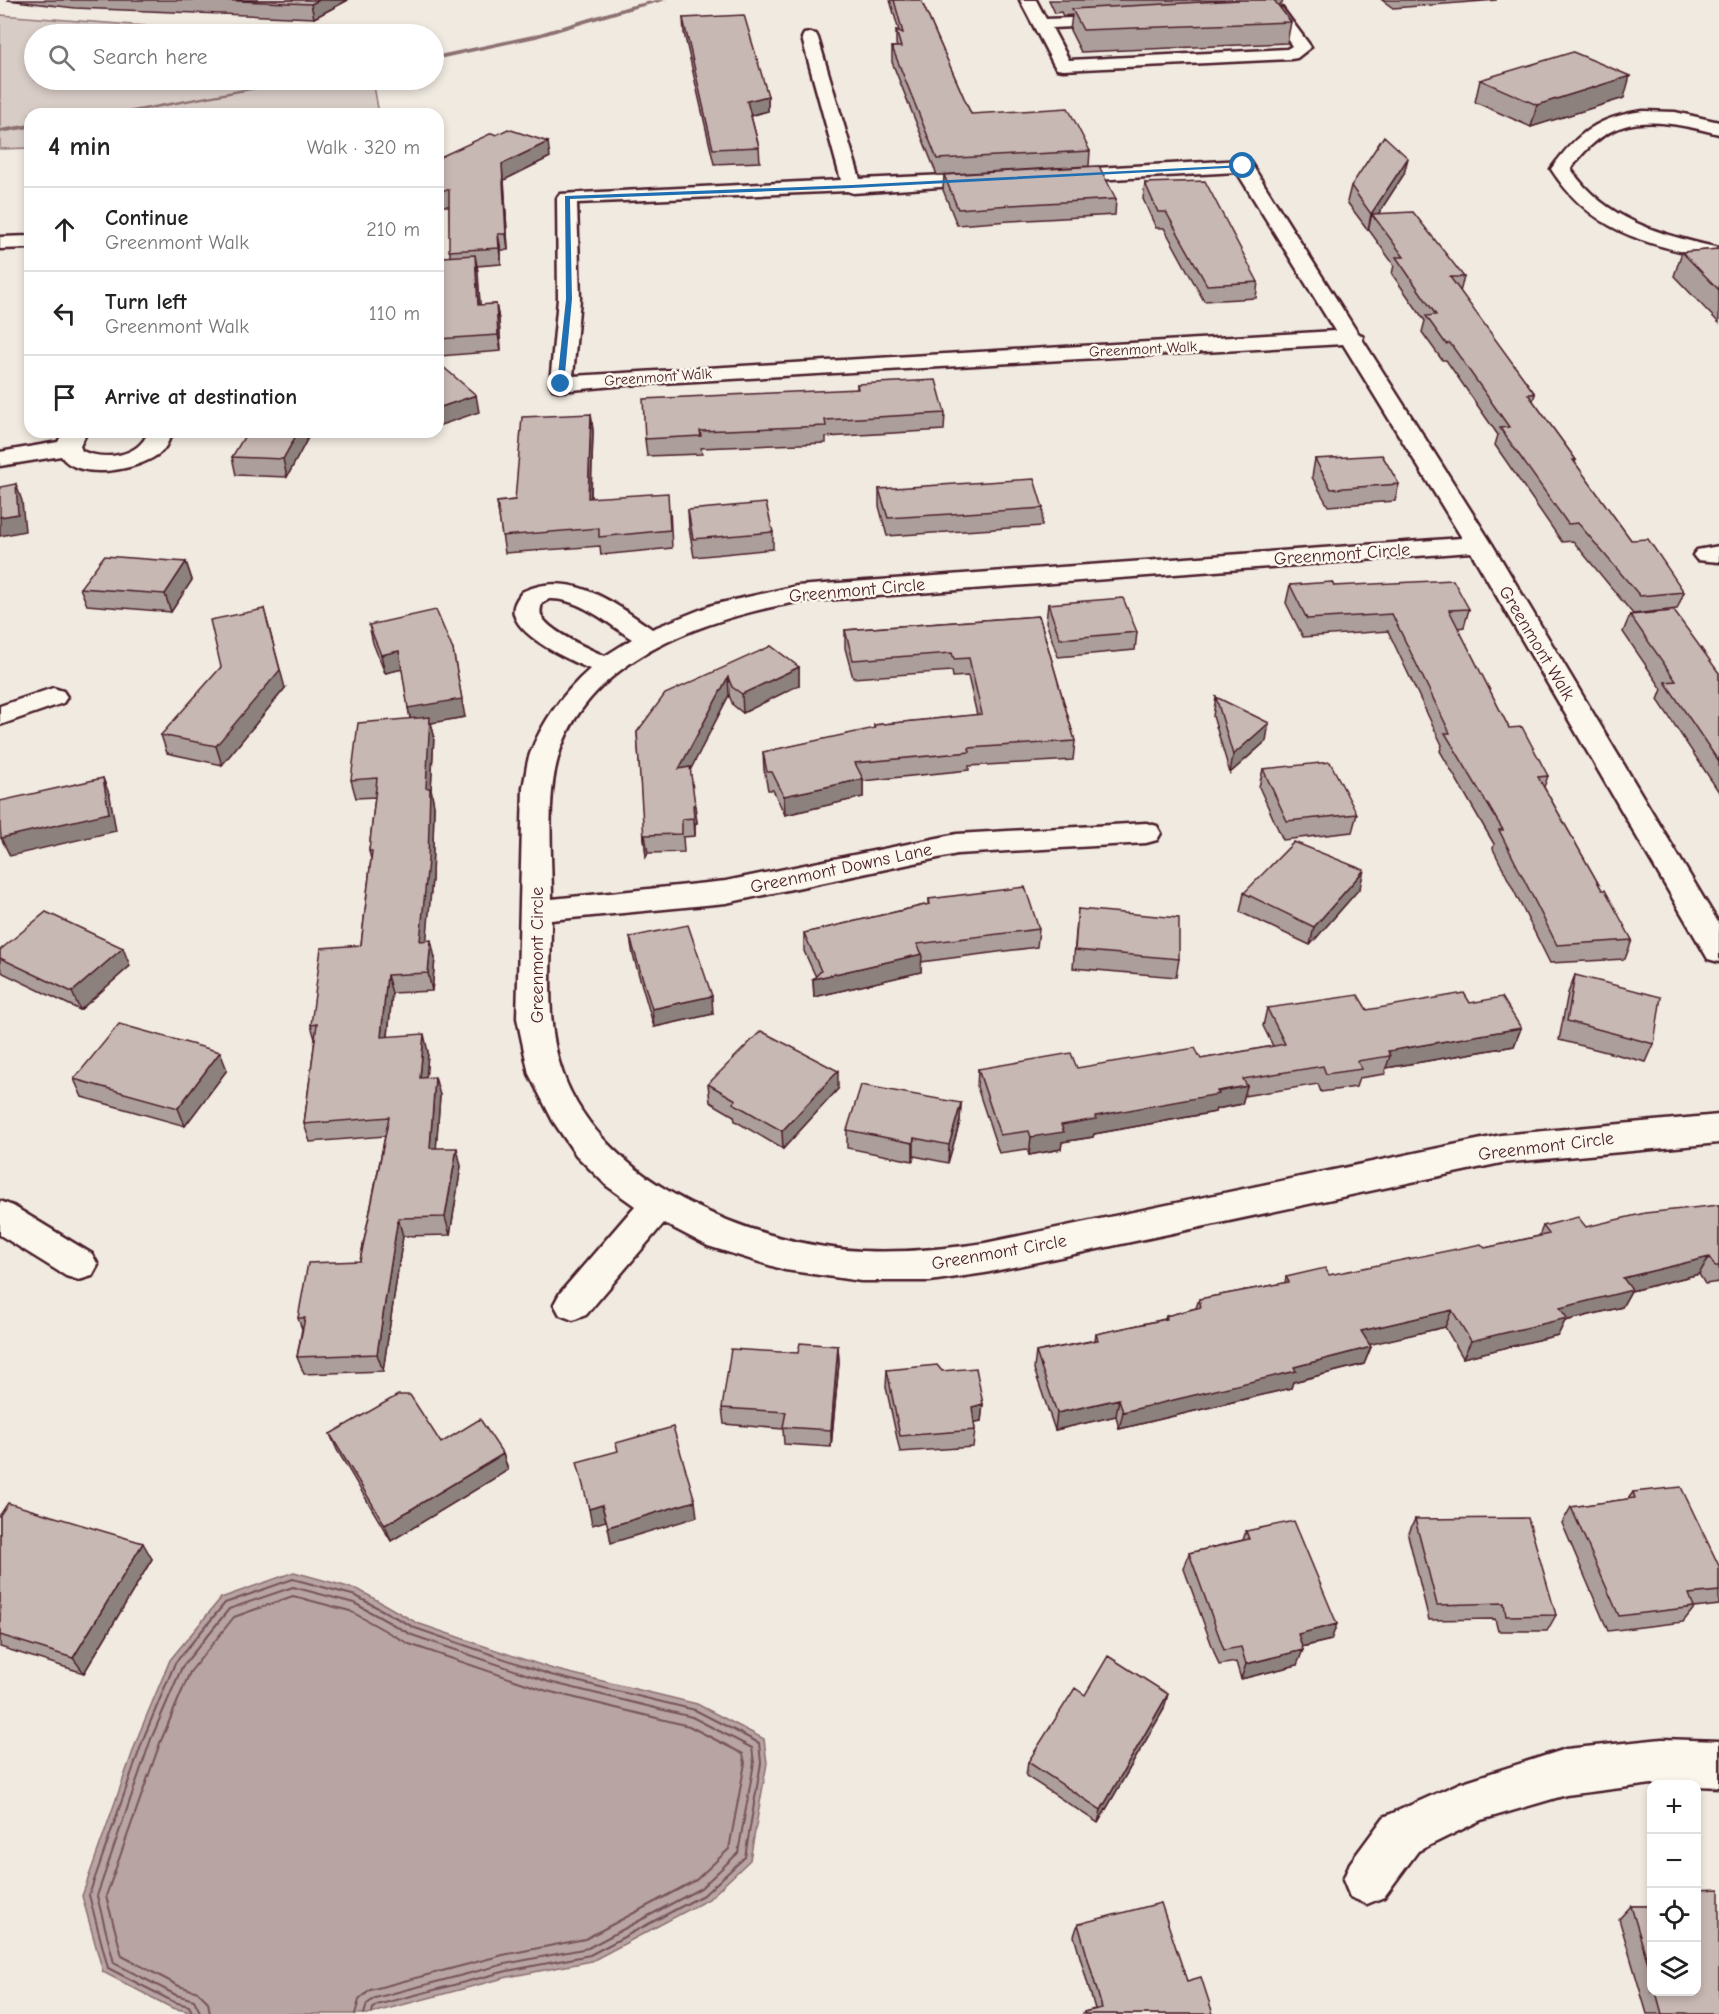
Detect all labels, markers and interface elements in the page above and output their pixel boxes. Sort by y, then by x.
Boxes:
search box [24,24,444,90]
icon: search [45,41,78,74]
text: Search here [93,44,208,70]
text: 4 min [48,132,111,162]
text: Walk · 320 m [307,136,420,159]
route start [1229,152,1255,178]
text: Continue [105,205,188,231]
icon: ahead [48,213,81,246]
text: 210 m [366,218,420,241]
text: Greenmont Walk [105,231,249,254]
text: Turn left [105,289,187,315]
icon: left [48,297,81,330]
text: 110 m [369,302,420,325]
text: Greenmont Walk [105,315,249,338]
street label: Greenmont Walk [1089,337,1198,361]
street label: Greenmont Walk [604,364,713,390]
route end [547,370,573,396]
icon: arrive [48,381,81,414]
text: Arrive at destination [105,384,297,410]
street label: Greenmont Circle [1273,539,1411,570]
street label: Greenmont Circle [788,574,926,607]
street label: Greenmont Walk [1494,582,1579,704]
street label: Greenmont Downs Lane [748,839,934,898]
street label: Greenmont Circle [527,887,548,1023]
street label: Greenmont Circle [1477,1128,1615,1165]
street label: Greenmont Circle [930,1230,1068,1275]
map controls [1647,1780,1701,1996]
button: + [1647,1780,1701,1834]
button: − [1647,1834,1701,1888]
button: locate [1647,1888,1701,1942]
button: layers [1647,1942,1701,1996]

